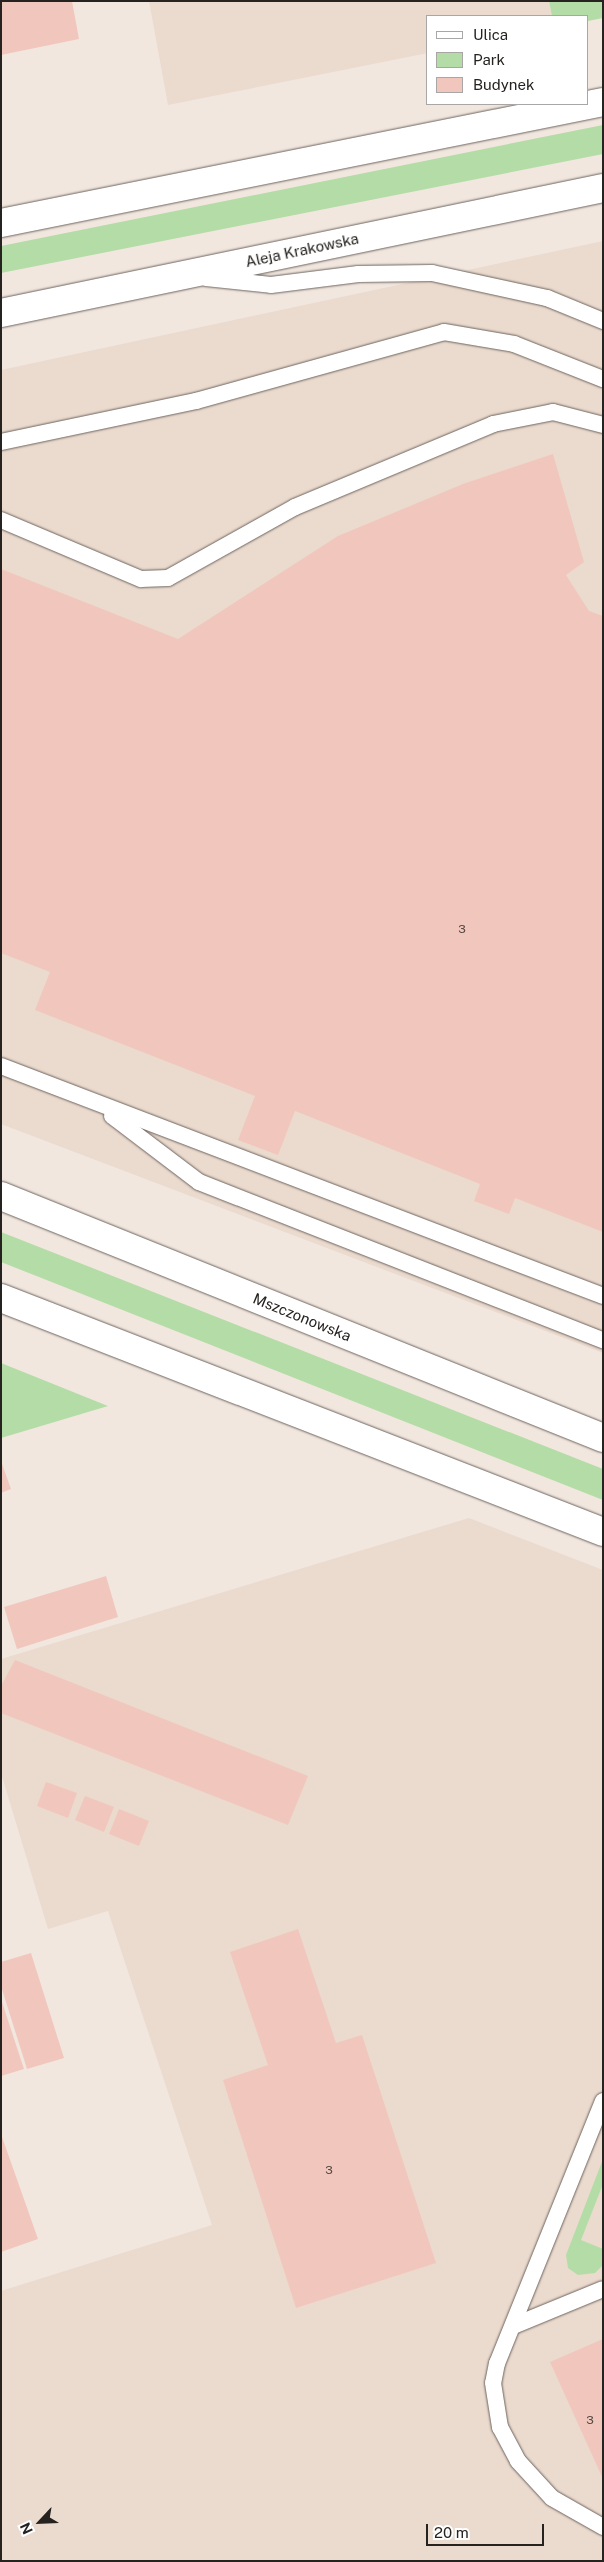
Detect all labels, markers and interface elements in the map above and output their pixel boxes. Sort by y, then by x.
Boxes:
legend [426,15,589,105]
text: Ulica [473,26,508,43]
text: Park [473,51,505,68]
text: Budynek [473,76,534,93]
street label: Aleja Krakowska [244,229,360,271]
house number: 3 [458,923,466,937]
street label: Mszczonowska [250,1289,354,1345]
house number: 3 [325,2164,333,2178]
house number: 3 [586,2414,594,2428]
north arrow [15,2497,65,2547]
scale bar [429,2514,546,2546]
text: N [17,2520,36,2537]
text: 20 m [434,2524,469,2541]

